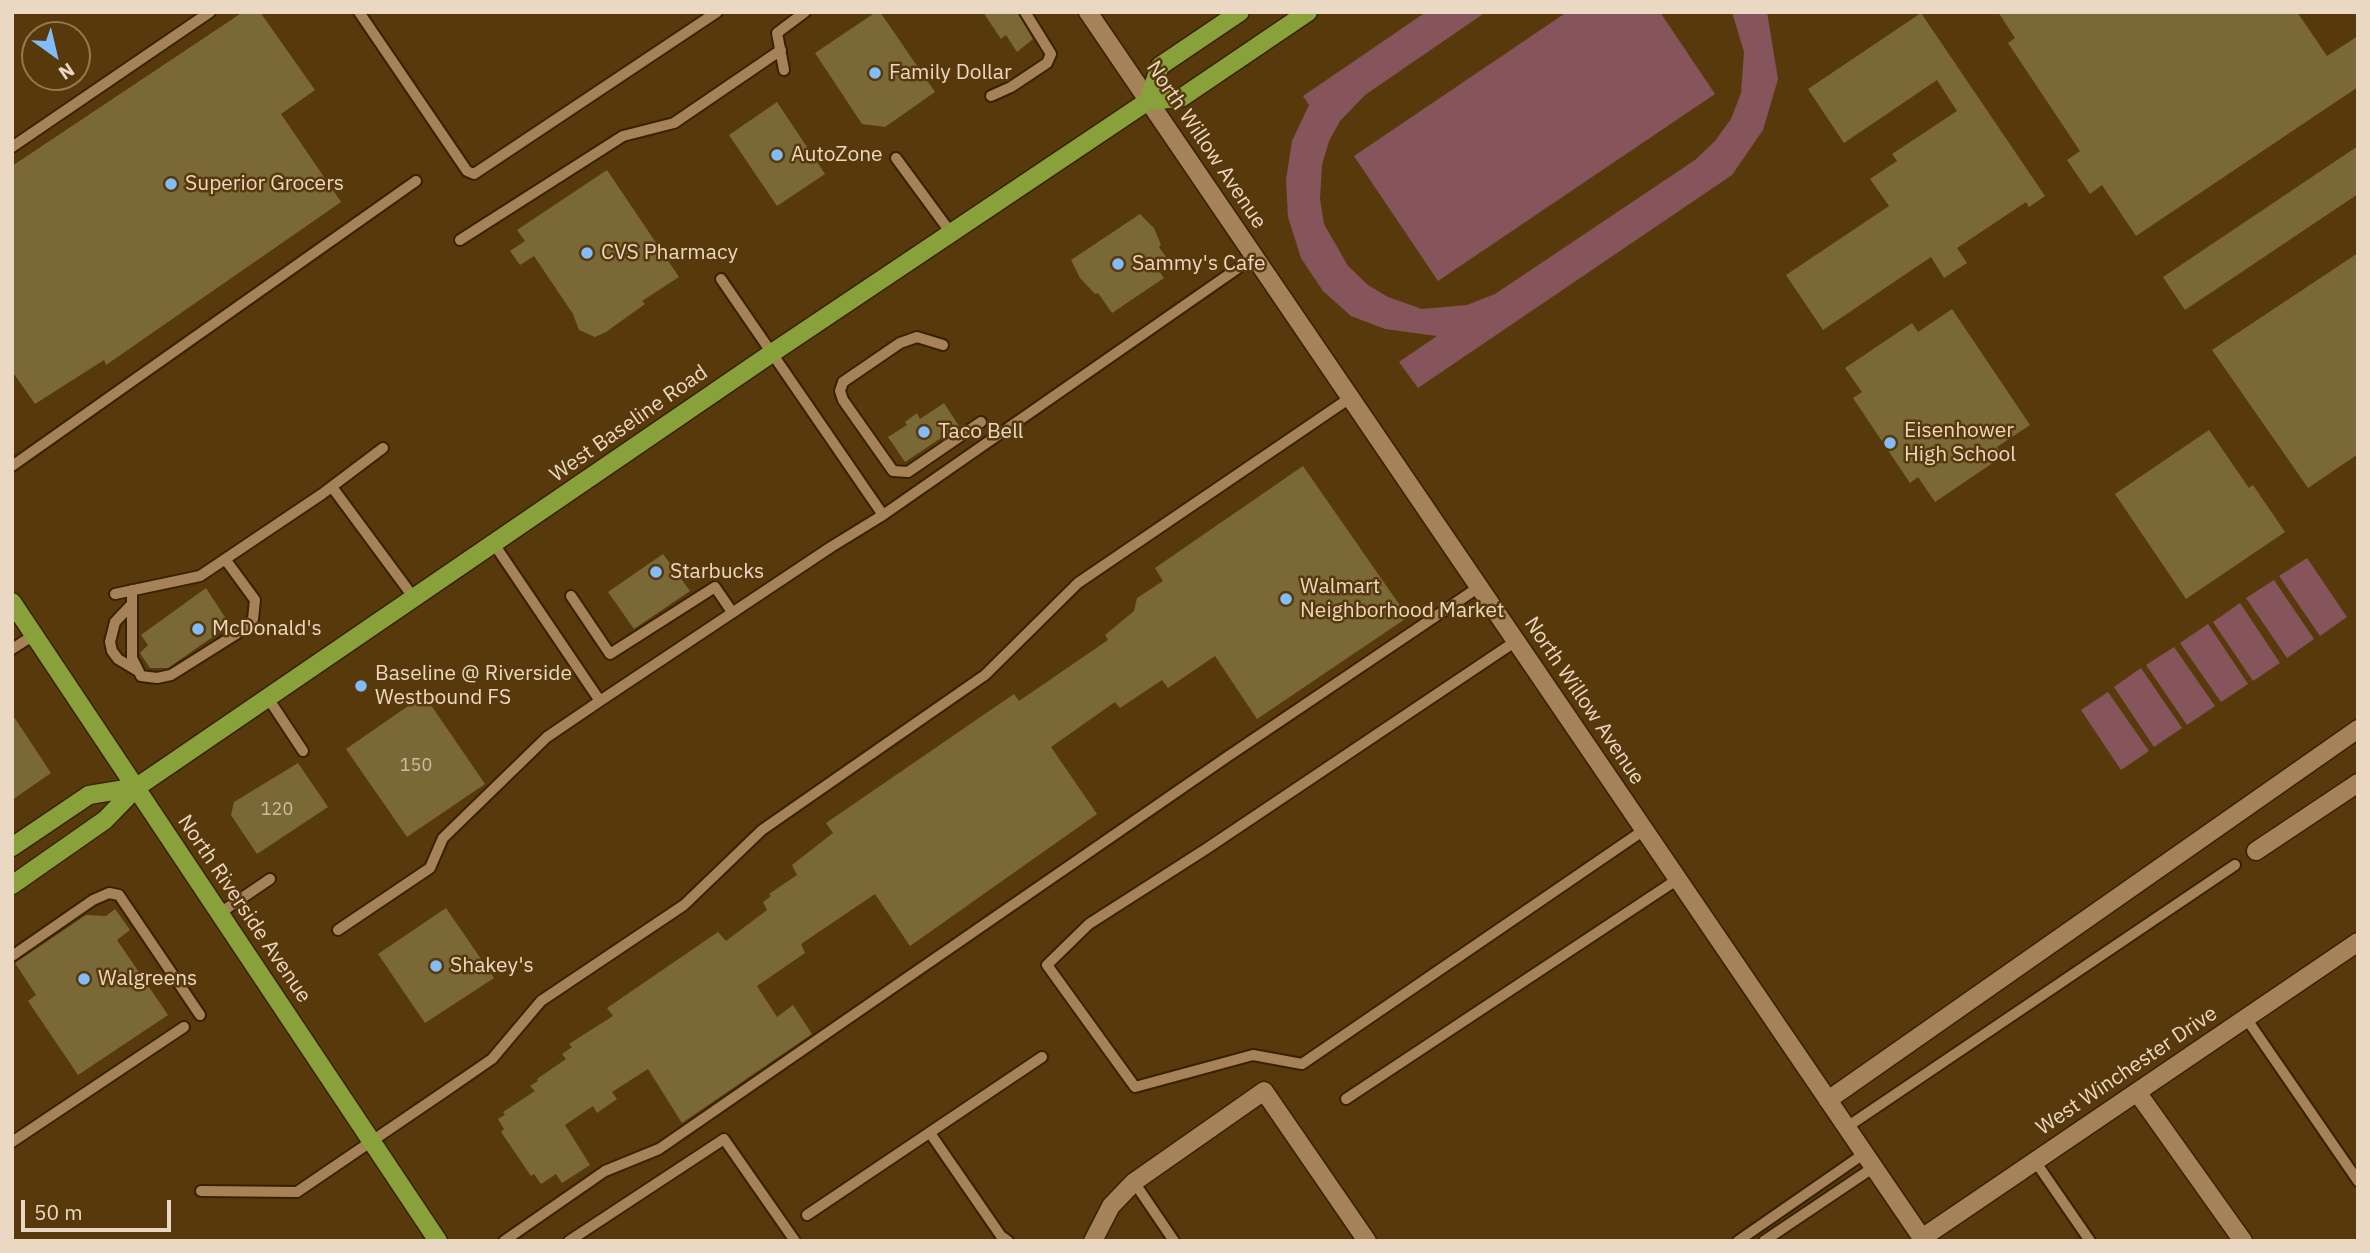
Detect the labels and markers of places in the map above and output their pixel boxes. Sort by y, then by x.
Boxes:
place label: Family Dollar [889,60,1012,86]
marker: Family Dollar [867,65,883,81]
place label: AutoZone [791,142,883,168]
marker: AutoZone [769,147,785,163]
place label: Superior Grocers [185,171,344,197]
marker: Superior Grocers [163,176,179,192]
place label: CVS Pharmacy [601,240,738,266]
marker: CVS Pharmacy [579,245,595,261]
place label: Sammy's Cafe [1132,251,1266,277]
marker: Sammy's Cafe [1110,256,1126,272]
place label: Eisenhower High School [1904,418,2016,468]
place label: Taco Bell [938,419,1023,445]
marker: Taco Bell [916,424,932,440]
marker: Eisenhower High School [1882,435,1898,451]
place label: Starbucks [670,559,764,585]
marker: Starbucks [648,564,664,580]
place label: Walmart Neighborhood Market [1300,574,1504,624]
marker: Walmart Neighborhood Market [1278,591,1294,607]
place label: McDonald's [212,616,322,642]
marker: McDonald's [190,621,206,637]
place label: Baseline @ Riverside Westbound FS [375,661,572,711]
marker: Baseline @ Riverside Westbound FS [353,678,369,694]
place label: Shakey's [450,953,534,979]
marker: Shakey's [428,958,444,974]
place label: Walgreens [98,966,197,992]
marker: Walgreens [76,971,92,987]

